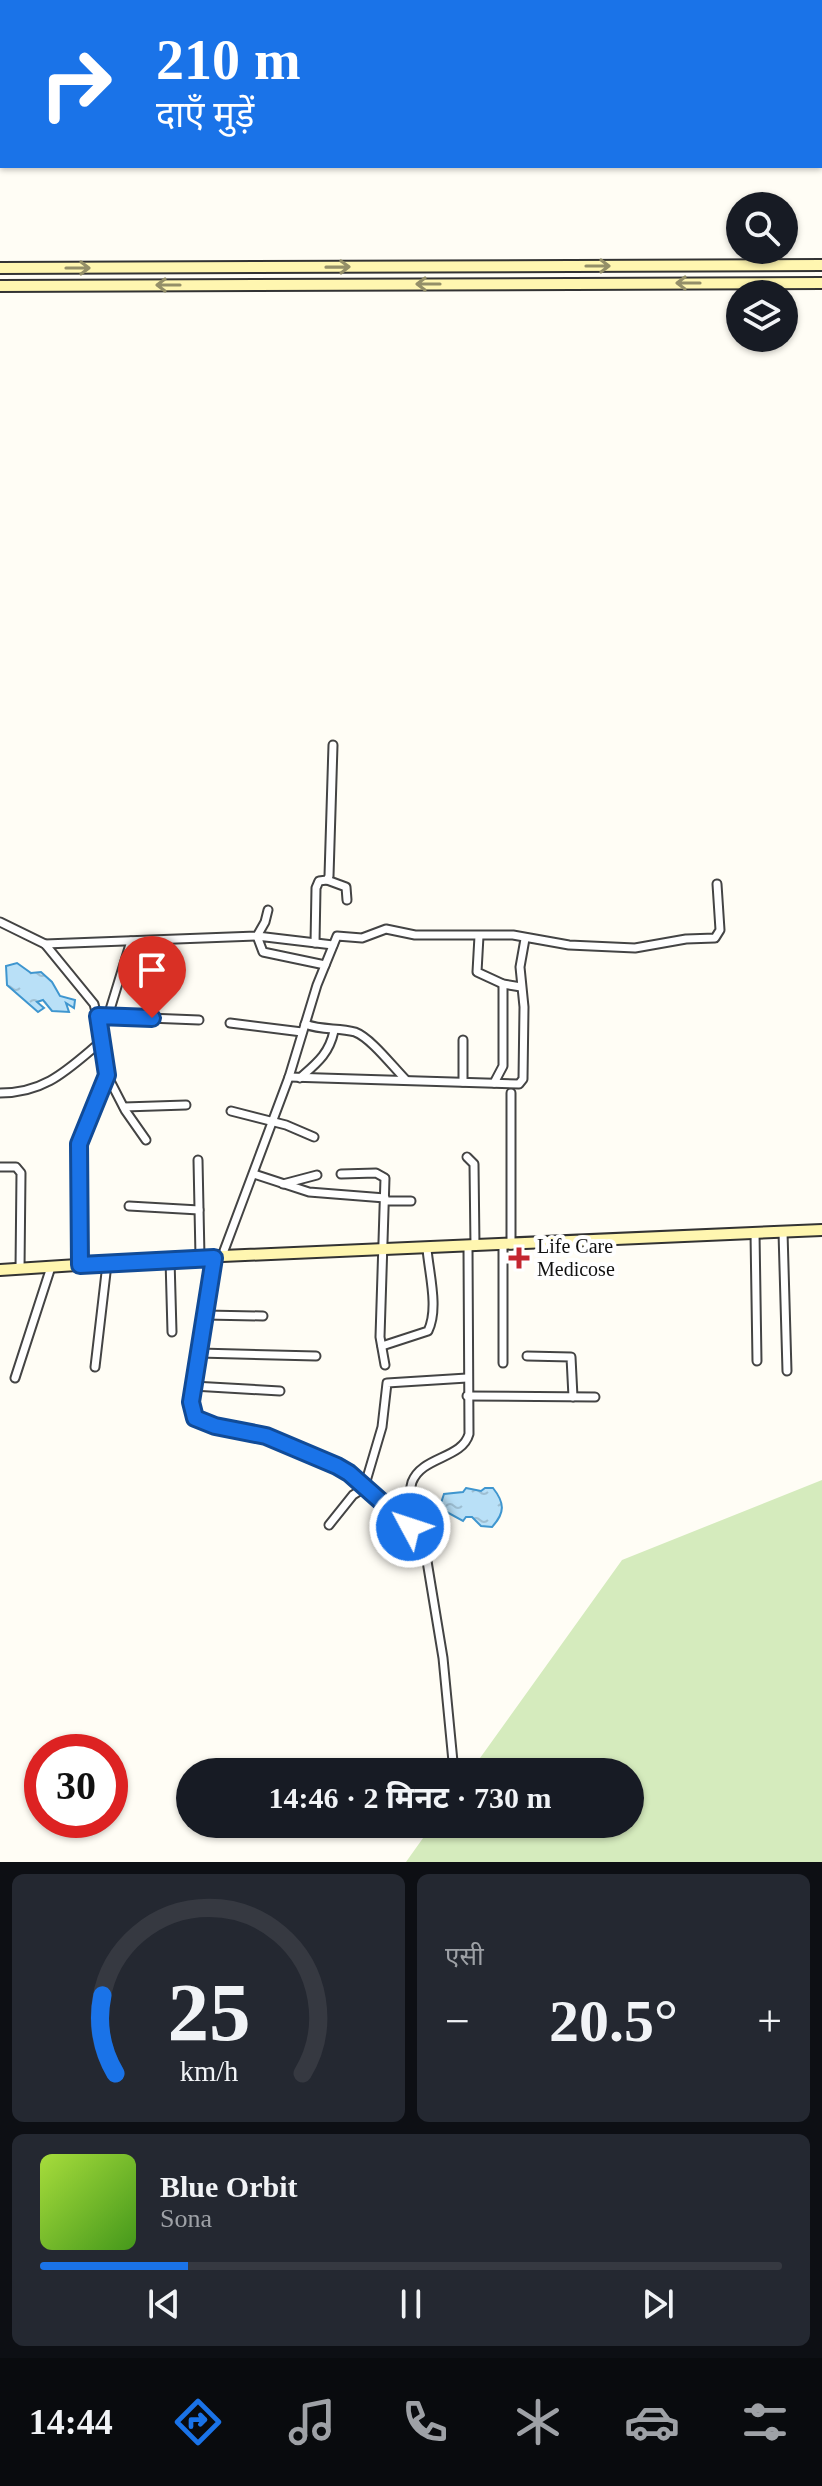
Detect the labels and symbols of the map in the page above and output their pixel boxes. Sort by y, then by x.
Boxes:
one-way arrow [584,258,611,274]
one-way arrow [324,259,351,274]
one-way arrow [64,260,91,276]
one-way arrow [675,275,702,291]
one-way arrow [415,276,442,292]
one-way arrow [155,277,182,293]
pin [118,936,186,1018]
place label: Life Care Medicose [537,1235,615,1280]
marker: Life Care Medicose [508,1247,530,1269]
position arrow [368,1485,452,1569]
speed limit sign: 30 [24,1734,128,1838]

